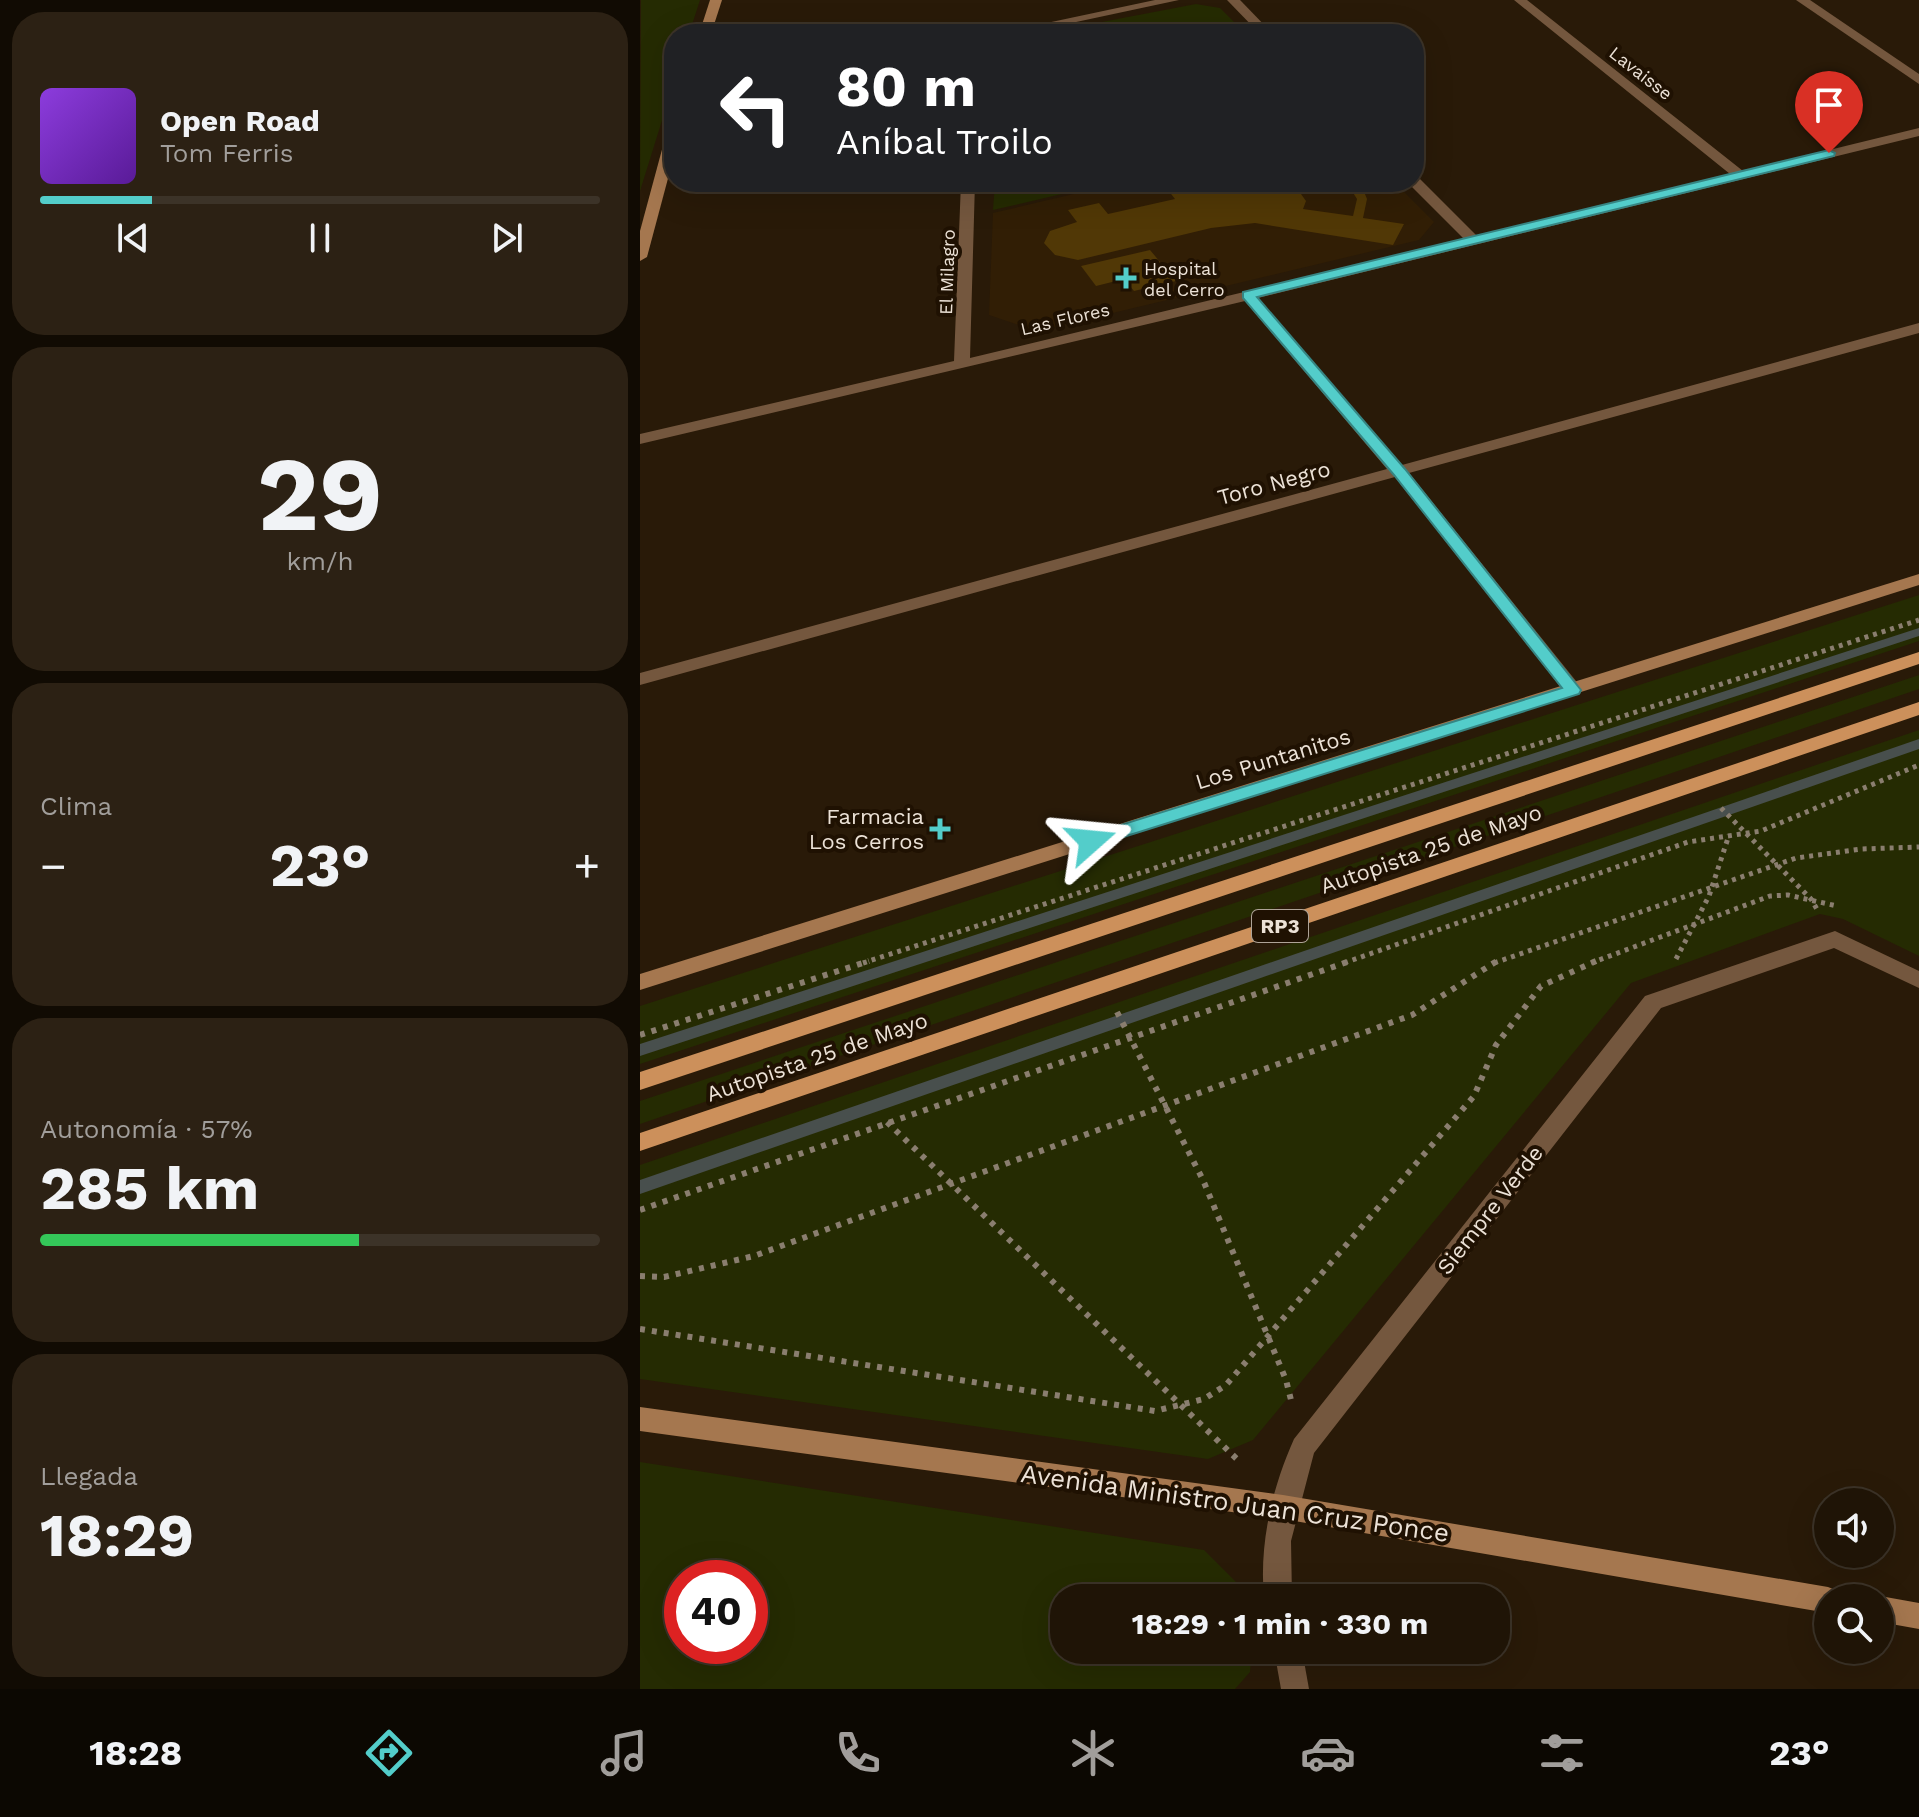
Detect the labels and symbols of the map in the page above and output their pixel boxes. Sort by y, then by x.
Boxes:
street label: Lavaisse [1605,42,1677,104]
pin [1795,71,1863,153]
street label: El Milagro [935,229,959,315]
place label: Hospital del Cerro [1144,258,1225,300]
marker: Hospital del Cerro [1115,267,1137,289]
street label: Las Flores [1018,299,1112,339]
street label: Toro Negro [1215,456,1333,510]
street label: Los Puntanitos [1192,724,1354,794]
position arrow [1049,799,1133,883]
street label: Autopista 25 de Mayo [1317,799,1545,899]
place label: Farmacia Los Cerros [809,804,924,854]
marker: Farmacia Los Cerros [931,820,949,838]
road number: RP3 [1252,910,1308,942]
street label: Autopista 25 de Mayo [703,1007,931,1107]
street label: Siempre Verde [1432,1141,1548,1279]
street label: Avenida Ministro Juan Cruz Ponce [1019,1458,1451,1548]
speed limit sign: 40 [664,1560,768,1664]

